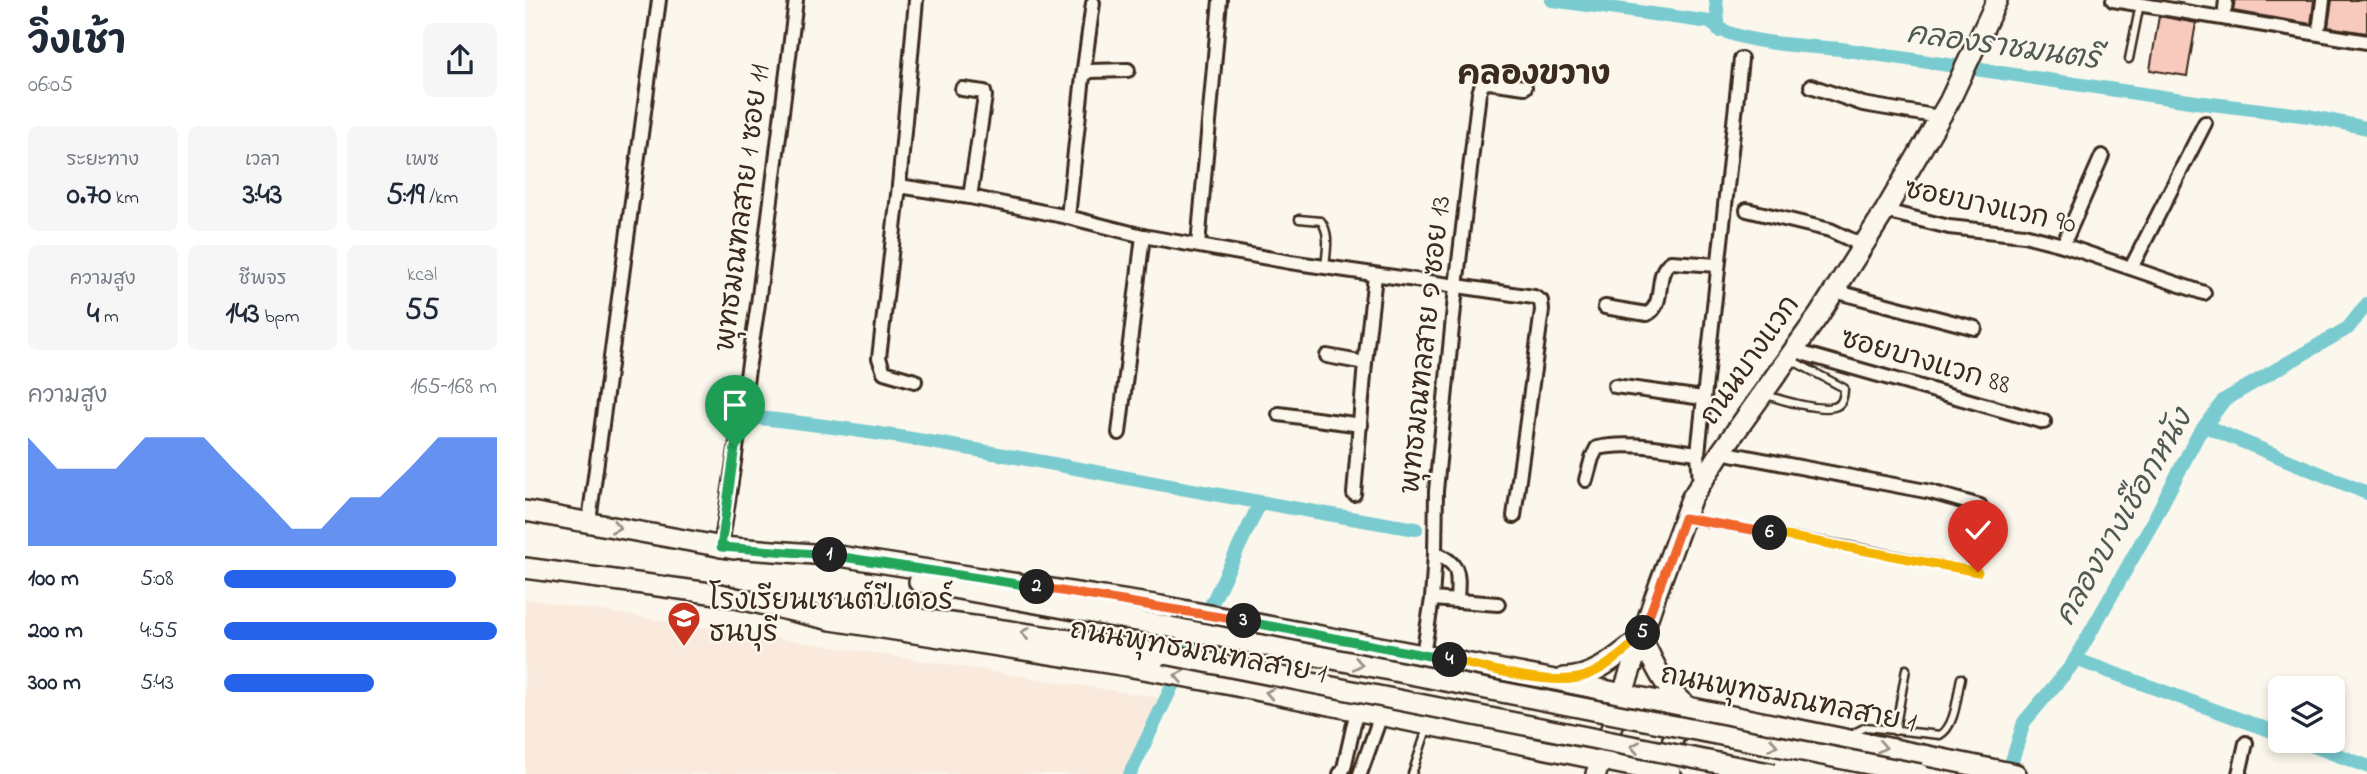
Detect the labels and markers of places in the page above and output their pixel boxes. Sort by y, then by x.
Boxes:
pin [705,375,765,447]
pin [1948,500,2008,572]
pin: 6 [1753,516,1787,550]
pin: 1 [813,538,847,572]
pin: 2 [1019,570,1055,604]
place label: โรงเรียนเซนต์ปีเตอร์ ธนบุรี [709,580,953,655]
school or university icon: โรงเรียนเซนต์ปีเตอร์ ธนบุรี [665,599,703,648]
pin: 3 [1227,604,1261,638]
pin: 5 [1625,616,1661,650]
pin: 4 [1433,642,1467,678]

